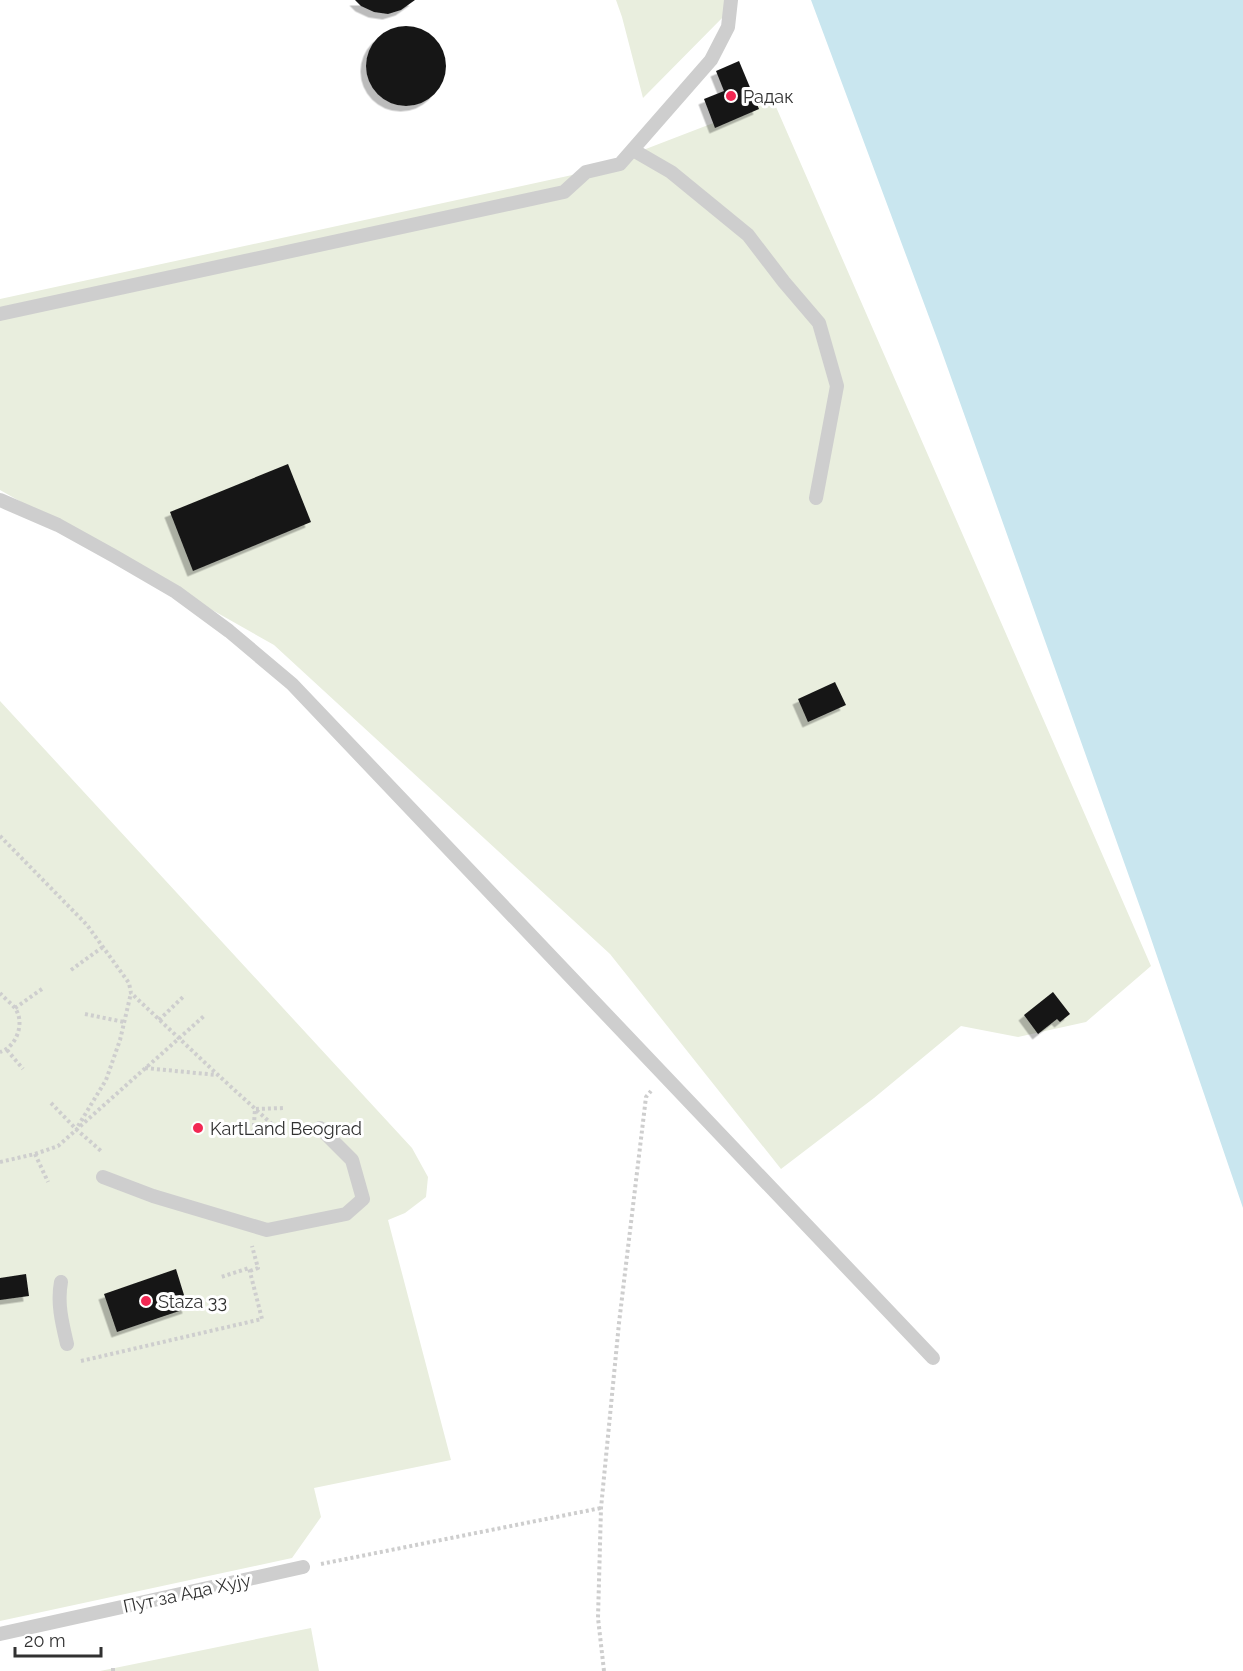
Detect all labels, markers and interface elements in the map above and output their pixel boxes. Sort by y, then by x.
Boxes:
place label: Радак [743,86,794,107]
marker: Радак [724,89,738,103]
place label: KartLand Beograd [210,1118,362,1139]
marker: KartLand Beograd [191,1121,205,1135]
place label: Staza 33 [158,1291,227,1312]
marker: Staza 33 [139,1294,153,1308]
street label: Пут за Ада Хују [121,1569,253,1617]
scale bar [15,1620,100,1658]
text: 20 m [24,1630,66,1651]

